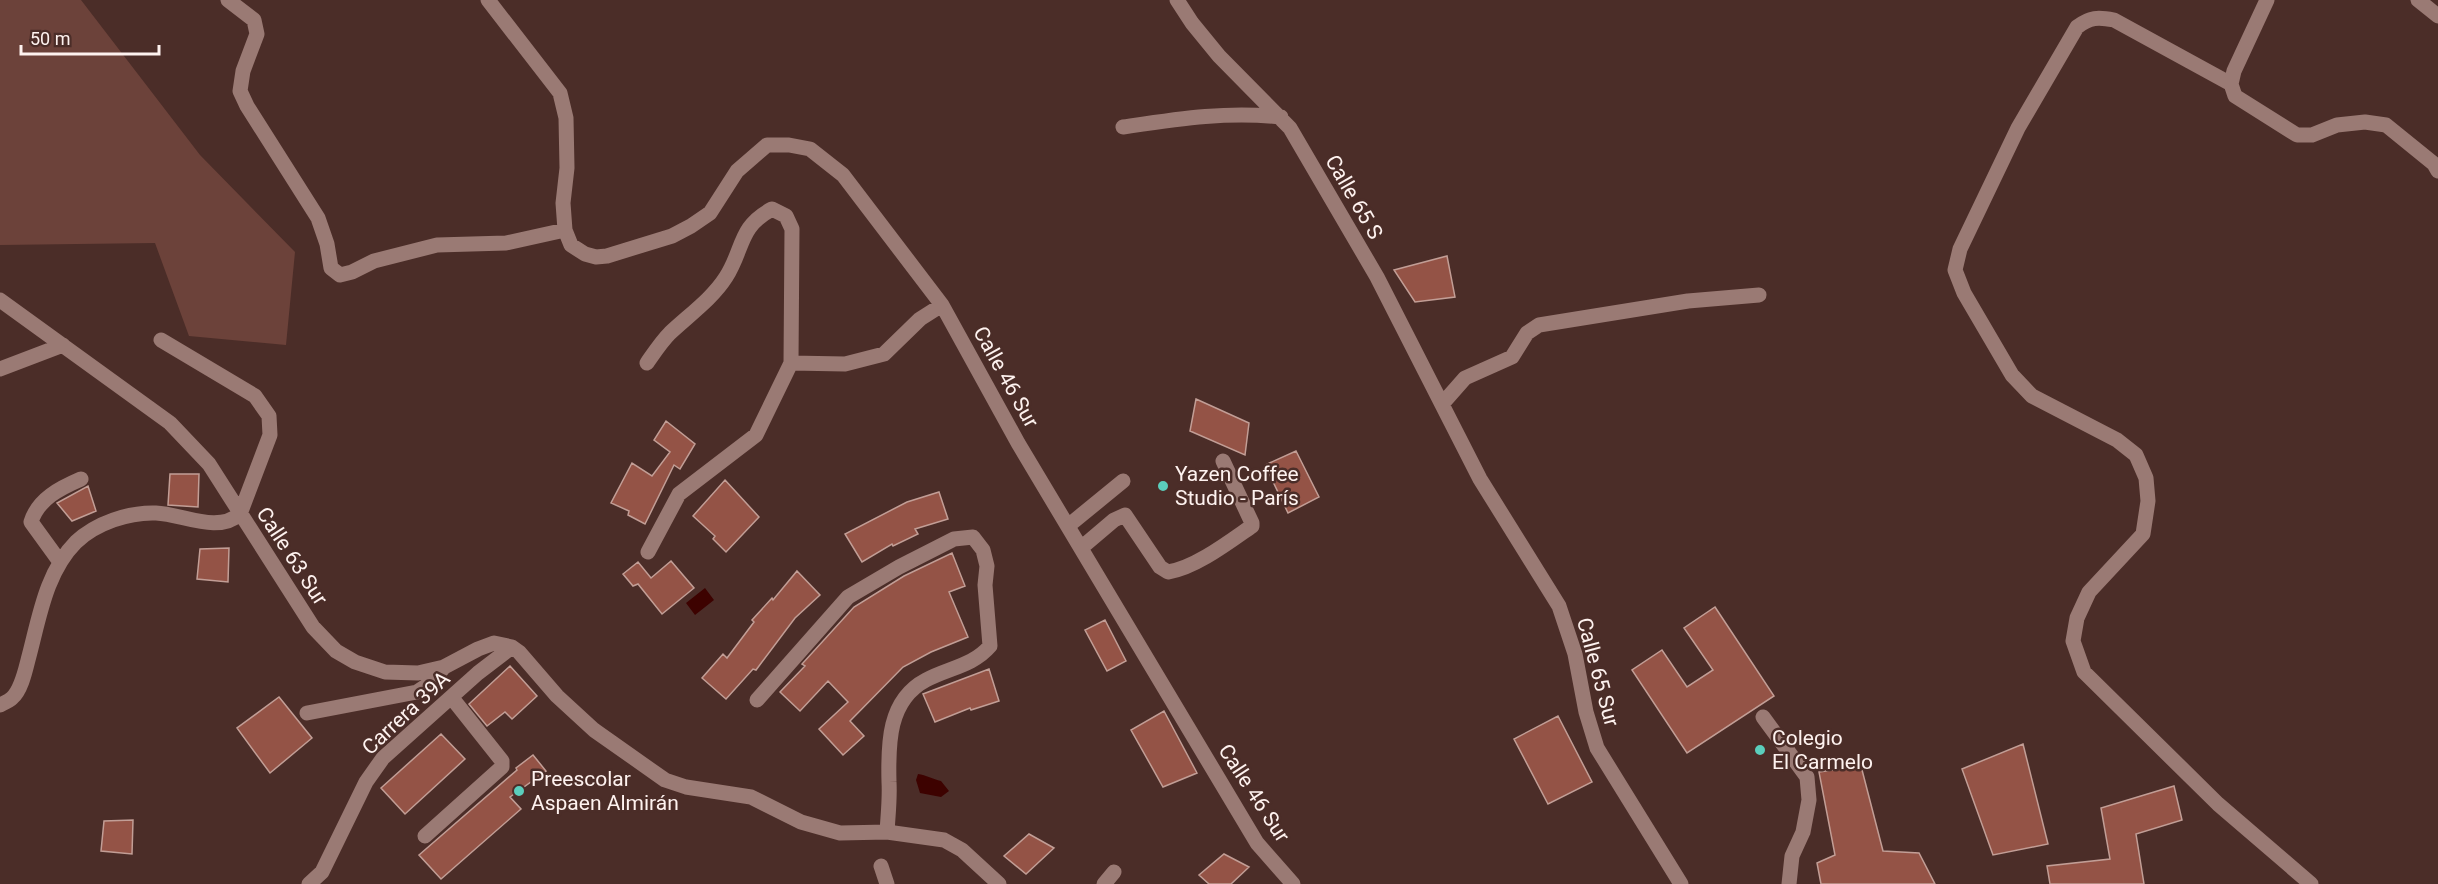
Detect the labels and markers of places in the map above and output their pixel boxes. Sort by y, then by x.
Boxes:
place label: Yazen Coffee Studio - París [1175,462,1299,510]
marker: Yazen Coffee Studio - París [1156,479,1170,493]
place label: Colegio El Carmelo [1772,726,1873,774]
marker: Colegio El Carmelo [1753,743,1767,757]
place label: Preescolar Aspaen Almirán [531,767,679,815]
marker: Preescolar Aspaen Almirán [512,784,526,798]

